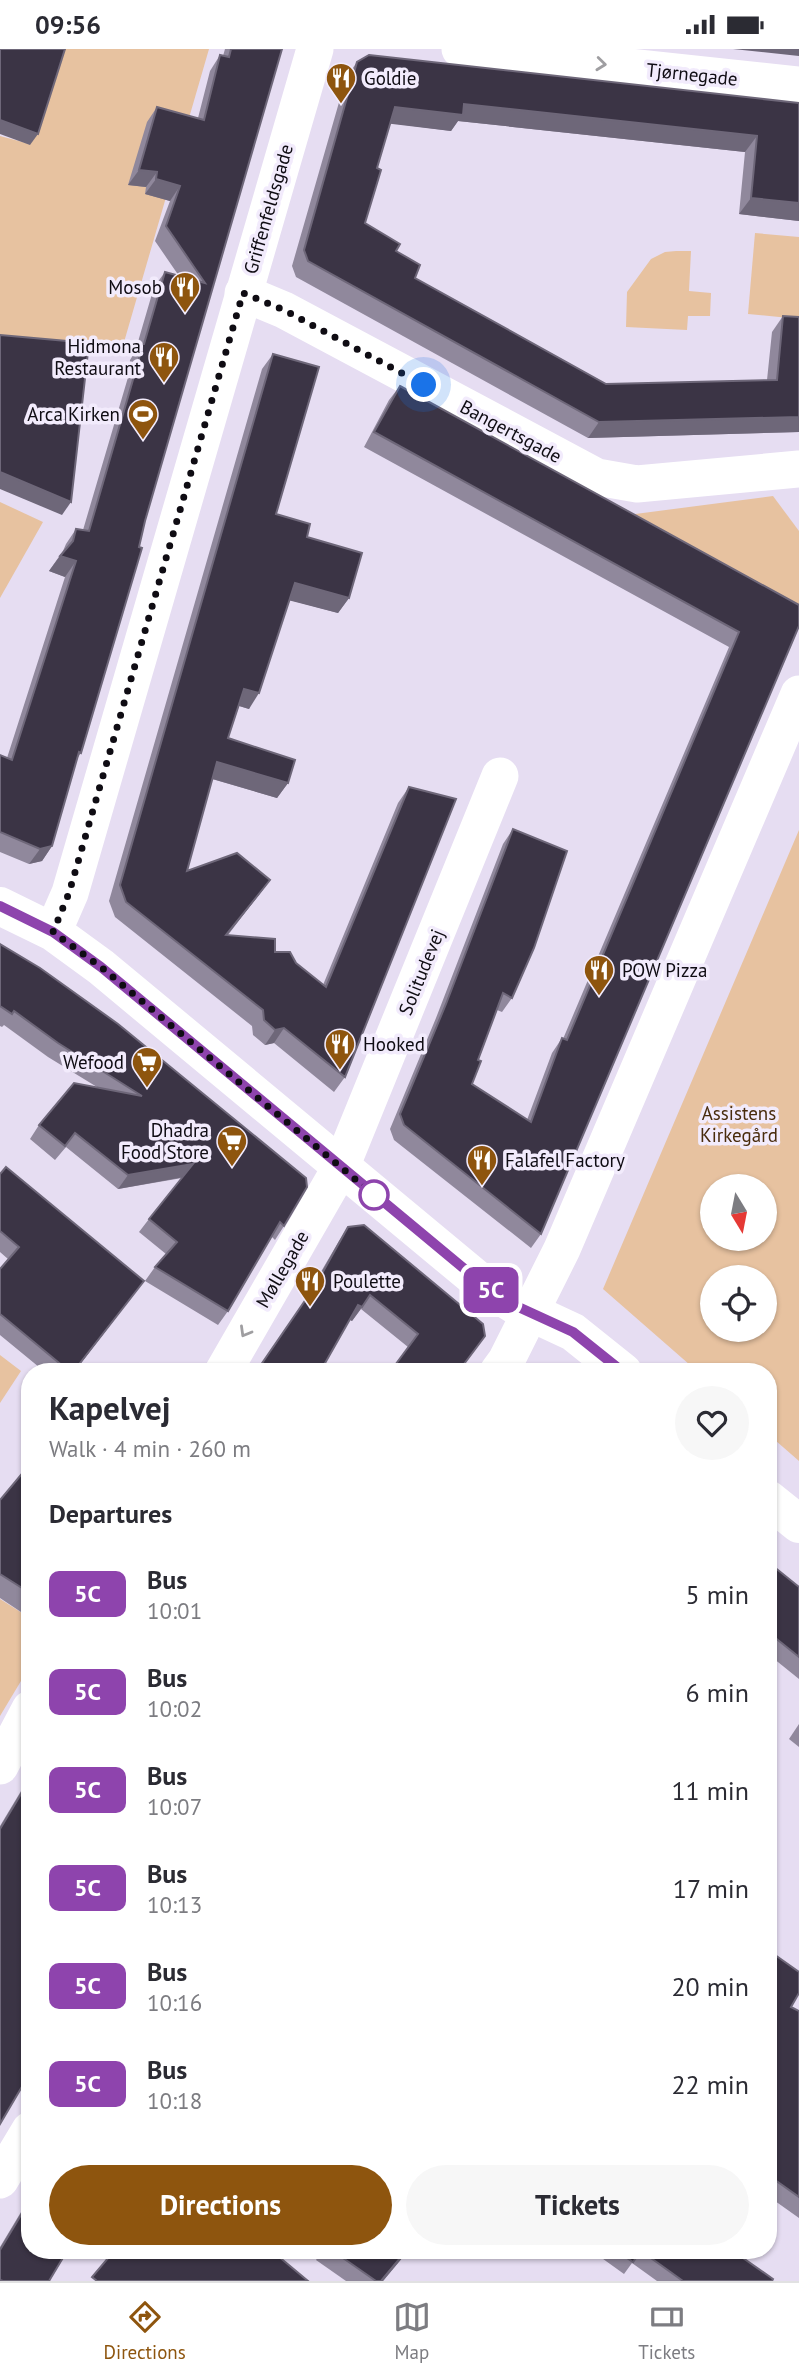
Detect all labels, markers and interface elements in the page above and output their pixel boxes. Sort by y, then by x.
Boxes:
text: 09:56 [35,8,101,41]
one-way arrow [596,56,607,71]
street label: Tjørnegade [645,57,739,91]
restaurant icon: Goldie [324,61,358,105]
place label: Goldie [364,66,416,90]
street label: Griffenfeldsgade [238,141,298,277]
restaurant icon: Mosob [168,270,202,314]
place label: Mosob [108,275,162,299]
place label: Hidmona Restaurant [54,334,142,380]
restaurant icon: Hidmona Restaurant [147,340,181,384]
your location [406,367,441,402]
street label: Bangertsgade [456,394,566,468]
sports icon: Arca Kirken [126,397,160,441]
place label: Arca Kirken [27,402,120,426]
street label: Solitudevej [393,925,449,1019]
restaurant icon: POW Pizza [582,953,616,997]
place label: POW Pizza [622,958,707,982]
restaurant icon: Hooked [323,1027,357,1071]
place label: Hooked [363,1032,425,1056]
supermarket icon: Wefood [130,1045,164,1089]
place label: Wefood [63,1050,124,1074]
park label: Assistens Kirkegård [700,1101,778,1147]
place label: Dhadra Food Store [121,1118,209,1164]
supermarket icon: Dhadra Food Store [215,1124,249,1168]
restaurant icon: Falafel Factory [465,1143,499,1187]
place label: Falafel Factory [505,1148,625,1172]
north arrow [700,1174,777,1251]
map controls [700,1174,777,1342]
unlabelled marker [359,1180,389,1210]
street label: Møllegade [250,1226,314,1312]
restaurant icon: Poulette [293,1264,327,1308]
button: locate [700,1265,777,1342]
line badge: 5C [460,1267,522,1313]
place label: Poulette [333,1269,401,1293]
text: 5C [477,1274,505,1305]
one-way arrow [241,1325,254,1338]
text: Kapelvej [49,1386,171,1429]
button: heart [675,1386,749,1460]
text: Walk · 4 min · 260 m [49,1434,251,1463]
text: Departures [49,1497,172,1530]
text: Bus [147,1563,187,1596]
text: 5C [74,1578,101,1609]
text: 5 min [686,1578,749,1611]
text: 10:01 [147,1596,202,1625]
text: Bus [147,1661,187,1694]
text: 5C [74,1676,101,1707]
text: 6 min [686,1676,749,1709]
text: 10:02 [147,1694,202,1723]
text: Bus [147,1759,187,1792]
text: 5C [74,1774,101,1805]
text: 11 min [671,1774,749,1807]
text: 10:07 [147,1792,202,1821]
text: Bus [147,1857,187,1890]
text: 5C [74,1872,101,1903]
text: 17 min [673,1872,749,1905]
text: 10:13 [147,1890,202,1919]
text: Bus [147,1955,187,1988]
text: 5C [74,1970,101,2001]
text: 20 min [671,1970,749,2003]
text: 10:16 [147,1988,202,2017]
text: Bus [147,2053,187,2086]
text: 5C [74,2068,101,2099]
text: 22 min [671,2068,749,2101]
text: 10:18 [147,2086,202,2115]
button: Directions [49,2165,392,2245]
button: Tickets [406,2165,749,2245]
tab: Directions [104,2298,186,2364]
tab: Map [393,2298,431,2364]
tab: Tickets [638,2298,695,2364]

